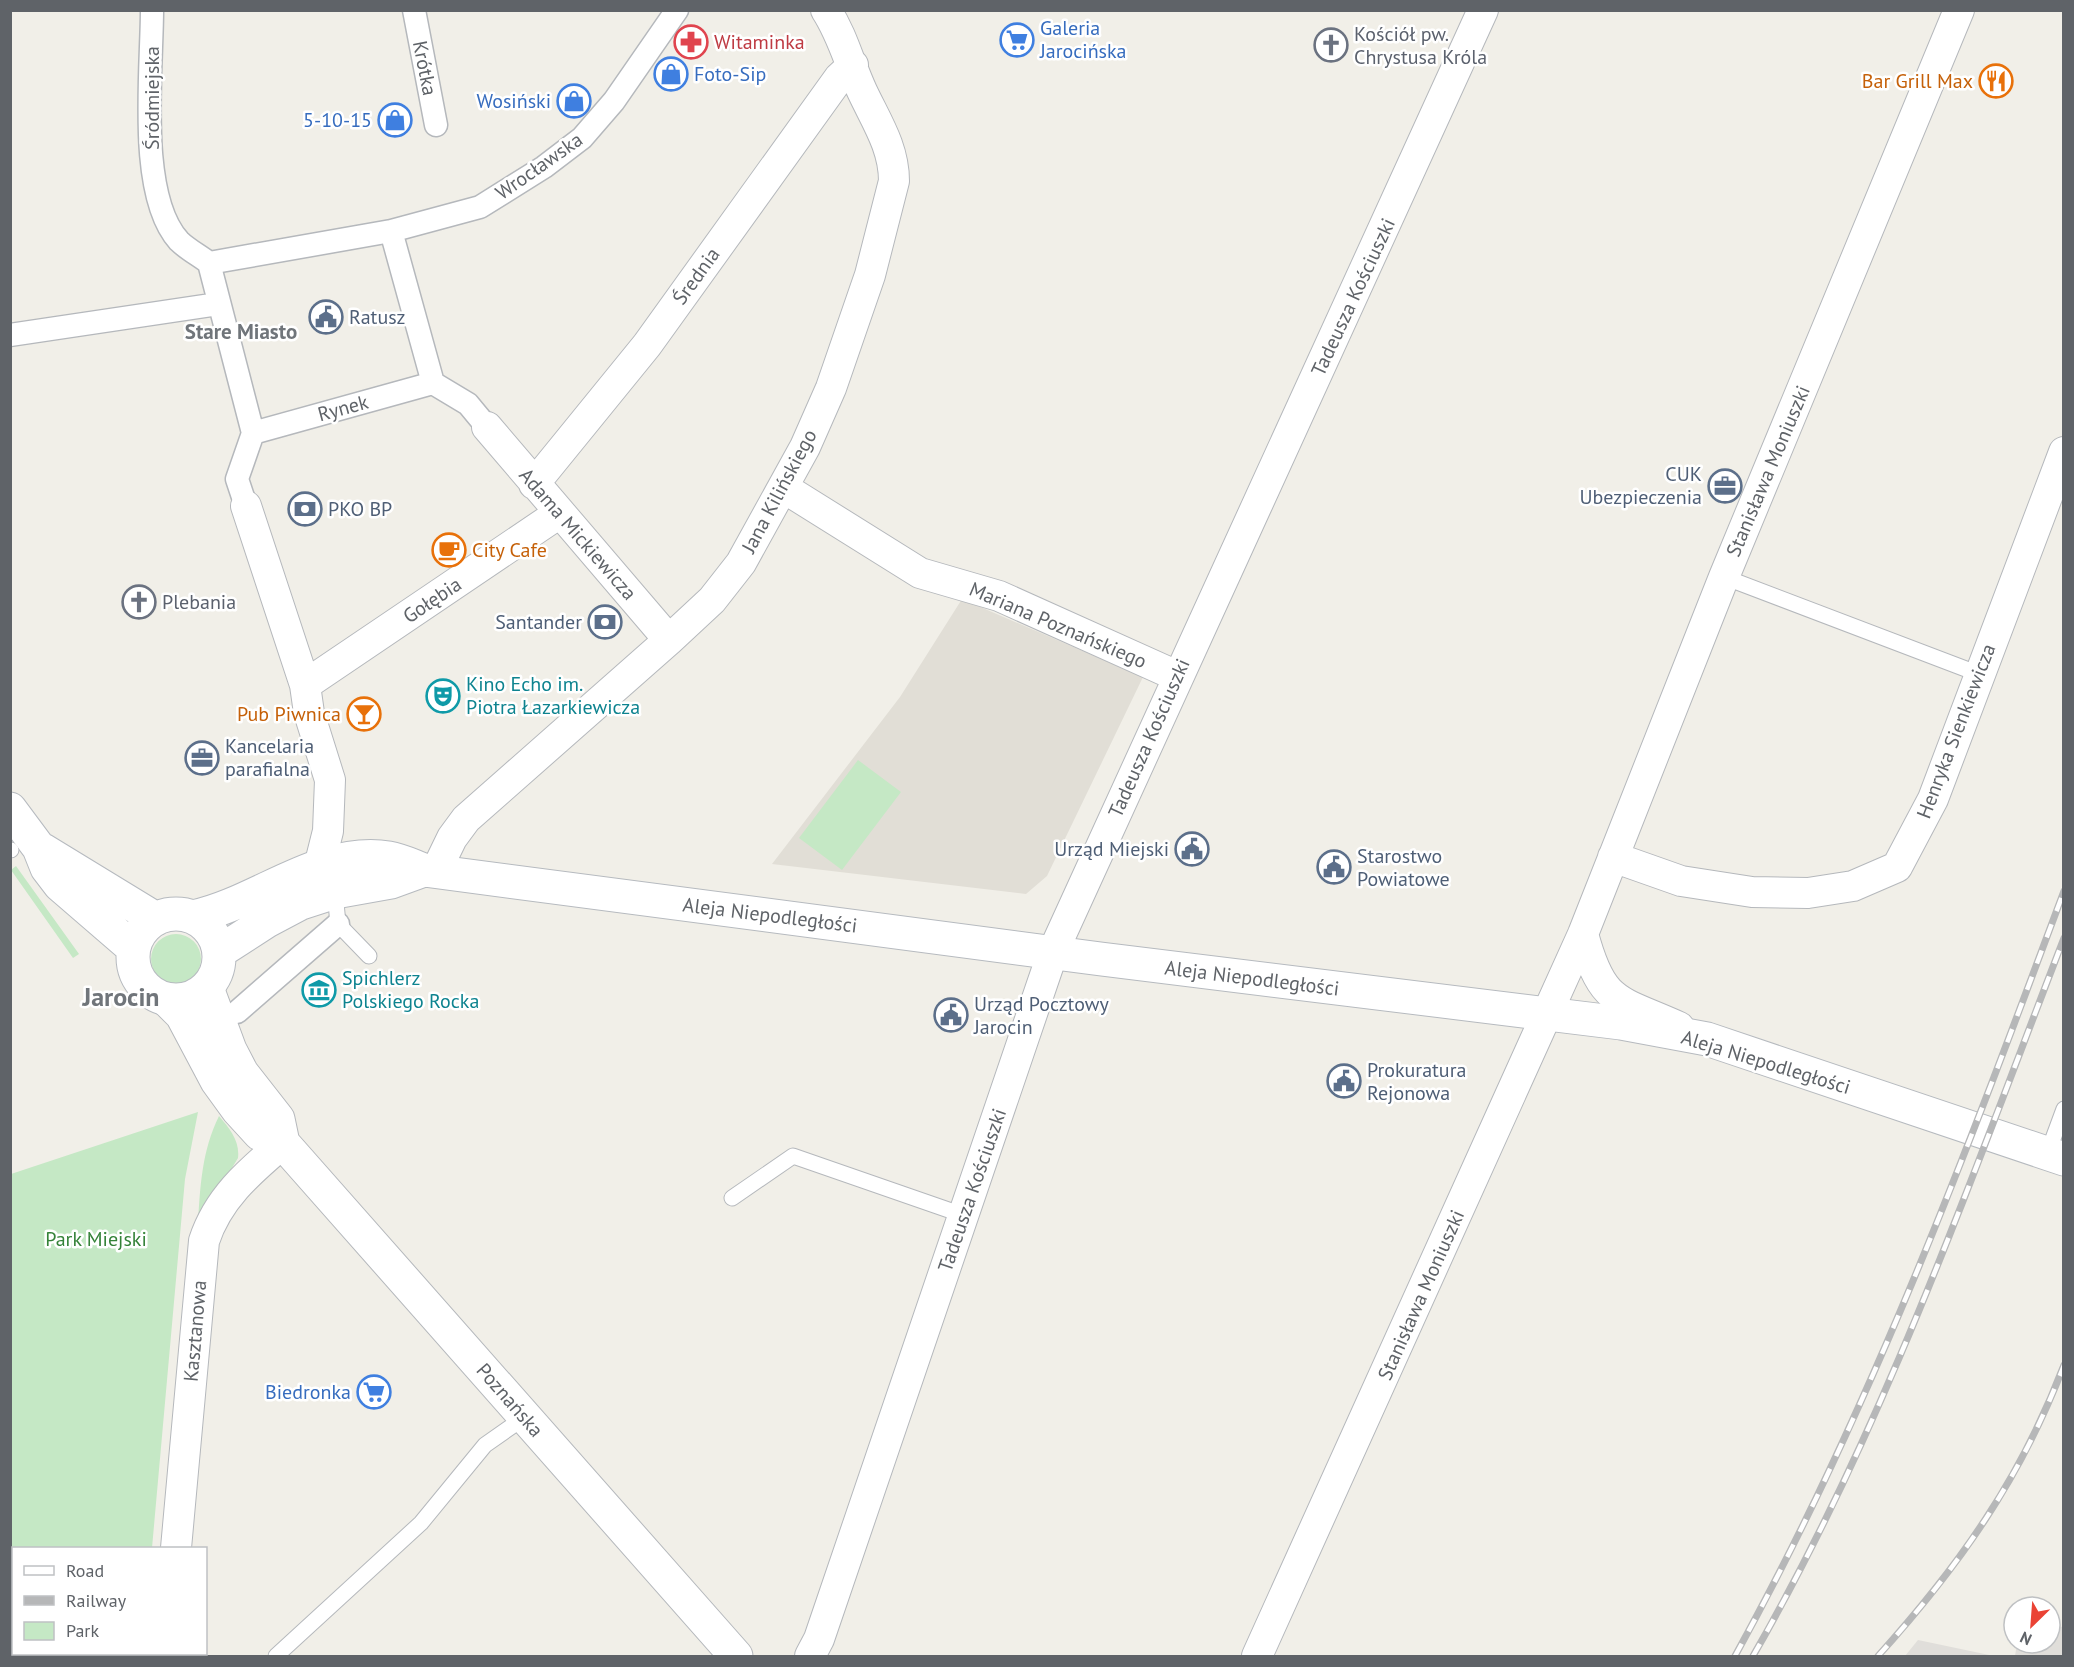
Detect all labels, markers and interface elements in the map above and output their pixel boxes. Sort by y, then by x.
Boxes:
place label: Galeria Jarocińska [1039,15,1127,64]
place label: Kościół pw. Chrystusa Króla [1354,21,1487,70]
supermarket icon: Galeria Jarocińska [999,22,1035,58]
pharmacy icon: Witaminka [673,24,709,60]
church icon: Kościół pw. Chrystusa Króla [1313,27,1349,63]
place label: Witaminka [714,29,805,55]
street label: Krótka [407,38,443,98]
street label: Śródmiejska [139,46,165,150]
shop icon: Foto-Sip [653,56,689,92]
place label: Foto-Sip [694,61,766,87]
restaurant icon: Bar Grill Max [1978,63,2014,99]
place label: Bar Grill Max [1862,68,1973,94]
shop icon: Wosiński [556,83,592,119]
place label: Wosiński [476,88,551,114]
shop icon: 5-10-15 [377,102,413,138]
place label: 5-10-15 [303,107,372,133]
street label: Wrocławska [490,126,588,206]
street label: Tadeusza Kościuszki [1305,214,1401,380]
street label: Średnia [667,242,725,310]
public building icon: Ratusz [308,299,344,335]
place label: Ratusz [349,304,406,330]
district label: Stare Miasto [185,318,297,345]
street label: Stanisława Moniuszki [1720,381,1816,561]
street label: Rynek [315,389,372,427]
street label: Jana Kilińskiego [735,425,822,558]
place label: CUK Ubezpieczenia [1579,461,1702,510]
street label: Adama Mickiewicza [514,463,642,605]
office icon: CUK Ubezpieczenia [1707,468,1743,504]
bank icon: PKO BP [287,491,323,527]
place label: PKO BP [328,496,392,522]
cafe icon: City Cafe [431,532,467,568]
place label: City Cafe [472,537,547,563]
street label: Gołębia [398,571,466,629]
street label: Mariana Poznańskiego [965,576,1151,674]
church icon: Plebania [121,584,157,620]
place label: Plebania [162,589,236,615]
bank icon: Santander [587,604,623,640]
place label: Santander [495,609,582,635]
street label: Henryka Sienkiewicza [1911,640,2001,822]
street label: Tadeusza Kościuszki [1102,655,1196,821]
place label: Kino Echo im. Piotra Łazarkiewicza [466,671,640,720]
theatre icon: Kino Echo im. Piotra Łazarkiewicza [425,678,461,714]
bar icon: Pub Piwnica [346,696,382,732]
place label: Pub Piwnica [237,701,341,727]
place label: Kancelaria parafialna [225,733,314,782]
office icon: Kancelaria parafialna [184,740,220,776]
public building icon: Urząd Miejski [1174,831,1210,867]
place label: Urząd Miejski [1054,836,1169,862]
place label: Starostwo Powiatowe [1357,843,1450,892]
public building icon: Starostwo Powiatowe [1316,849,1352,885]
street label: Aleja Niepodległości [681,891,859,939]
street label: Aleja Niepodległości [1163,954,1341,1002]
place label: Spichlerz Polskiego Rocka [342,965,479,1014]
museum icon: Spichlerz Polskiego Rocka [301,972,337,1008]
district label: Jarocin [81,980,160,1013]
place label: Urząd Pocztowy Jarocin [973,991,1109,1040]
public building icon: Urząd Pocztowy Jarocin [933,997,969,1033]
street label: Aleja Niepodległości [1678,1024,1854,1100]
place label: Prokuratura Rejonowa [1367,1057,1466,1106]
public building icon: Prokuratura Rejonowa [1326,1063,1362,1099]
street label: Tadeusza Kościuszki [932,1105,1012,1275]
street label: Stanisława Moniuszki [1372,1206,1470,1384]
park label: Park Miejski [45,1226,147,1252]
street label: Kasztanowa [178,1279,212,1383]
street label: Poznańska [471,1358,549,1442]
supermarket icon: Biedronka [356,1374,392,1410]
place label: Biedronka [265,1379,351,1405]
legend [12,1547,207,1655]
text: Road [66,1559,104,1582]
text: Railway [66,1589,127,1612]
north arrow [2002,1595,2062,1655]
text: Park [66,1619,99,1642]
text: N [2017,1627,2035,1650]

